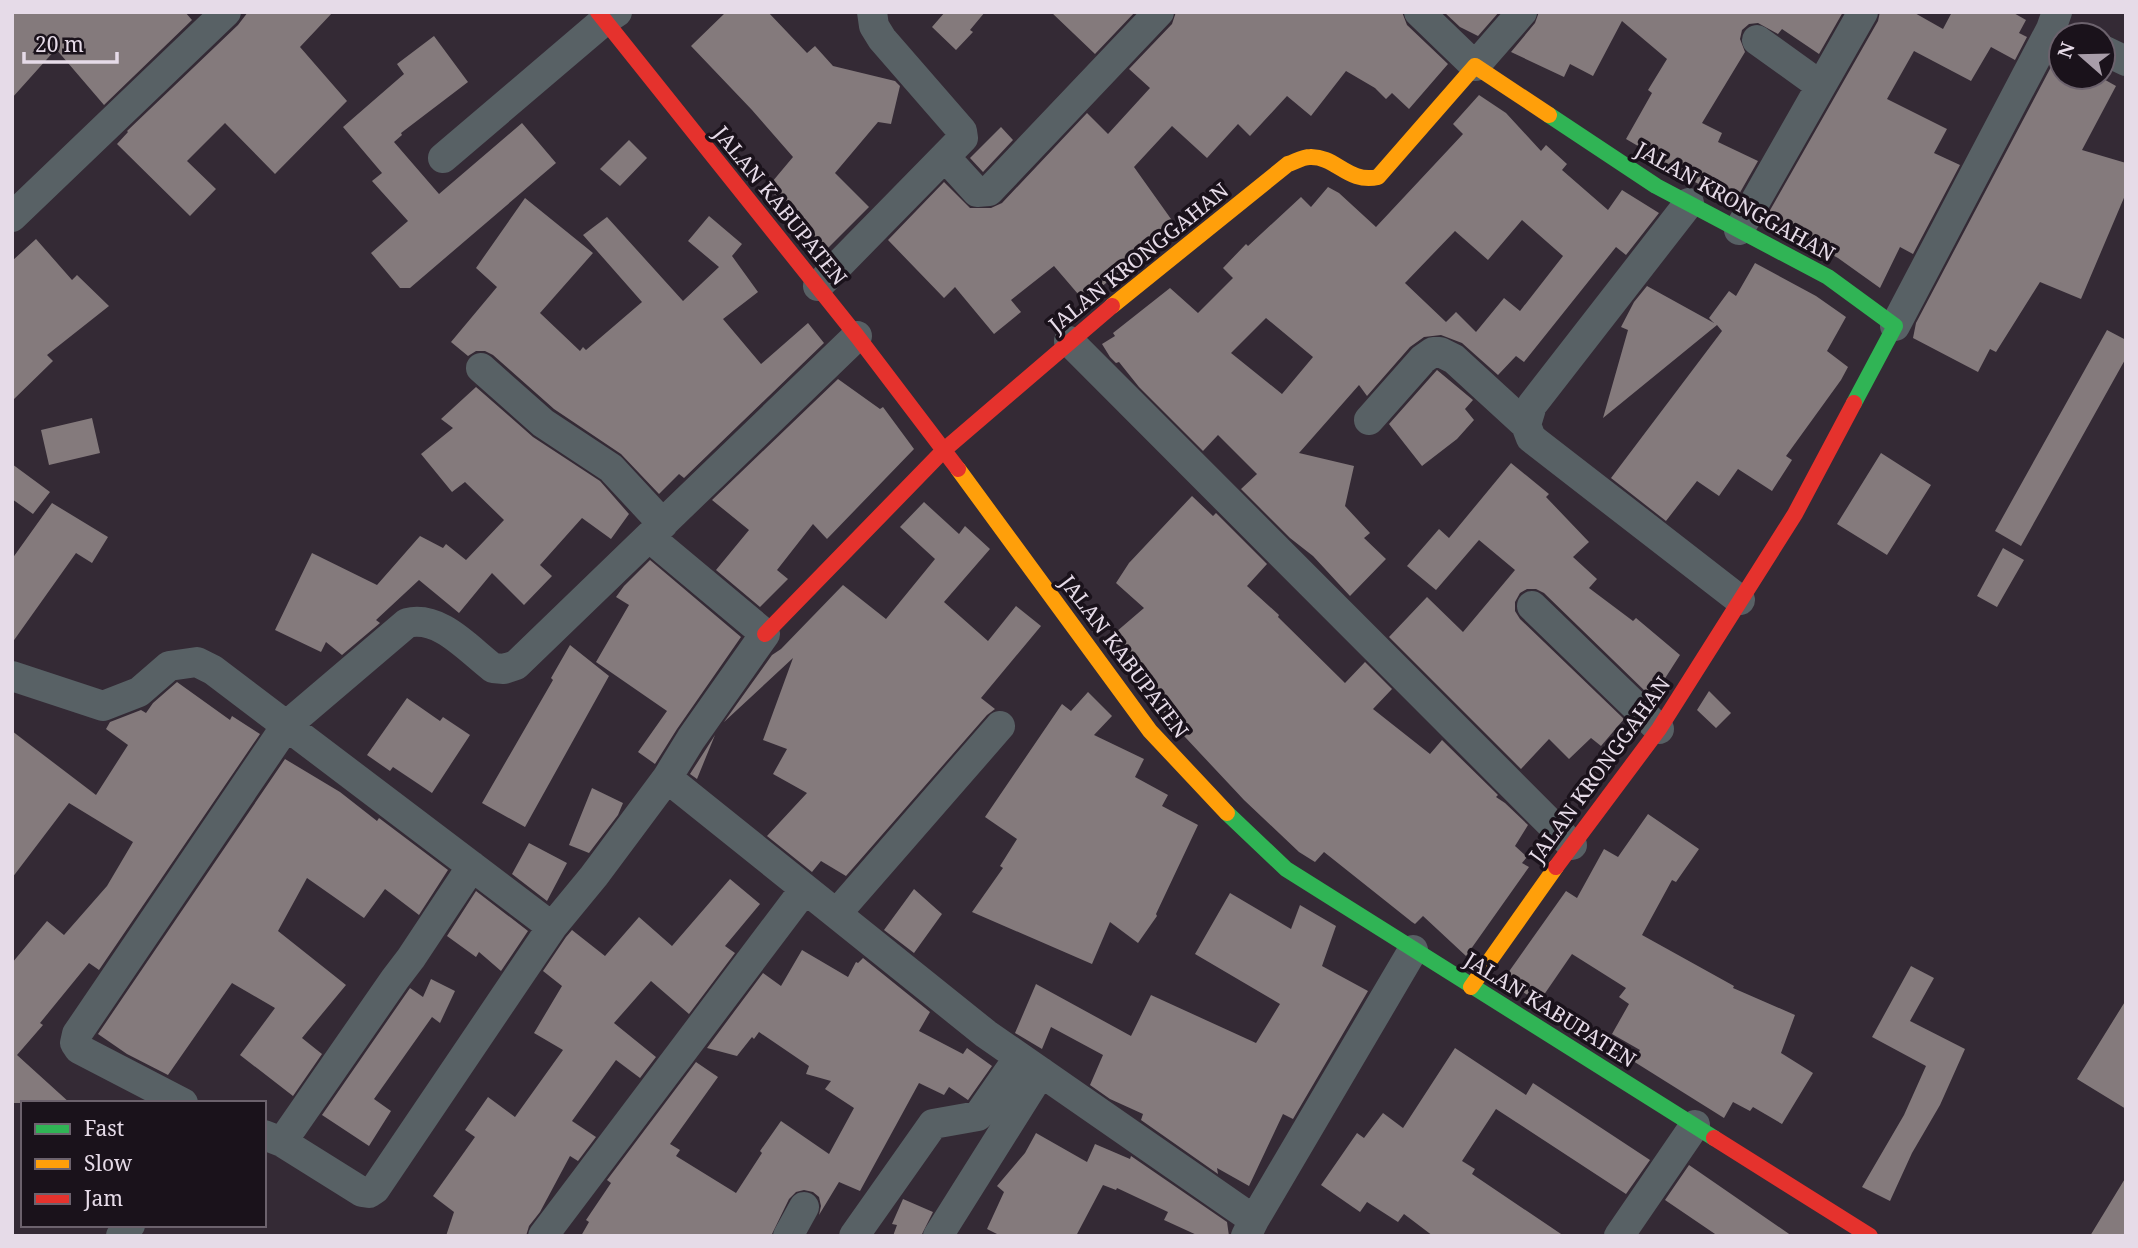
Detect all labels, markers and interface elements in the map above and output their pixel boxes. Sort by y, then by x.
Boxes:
scale bar [24,21,117,65]
north arrow [2047,21,2117,91]
text: 20 m [35,30,84,58]
text: N [2051,39,2081,62]
street label: JALAN KABUPATEN [707,119,854,291]
street label: JALAN KRONGGAHAN [1630,134,1840,268]
street label: JALAN KRONGGAHAN [1042,176,1234,339]
street label: JALAN KABUPATEN [1054,568,1195,744]
street label: JALAN KRONGGAHAN [1522,671,1676,869]
street label: JALAN KABUPATEN [1459,945,1642,1073]
legend [21,1101,266,1227]
text: Fast [84,1114,124,1142]
text: Slow [84,1149,133,1177]
text: Jam [83,1184,123,1212]

